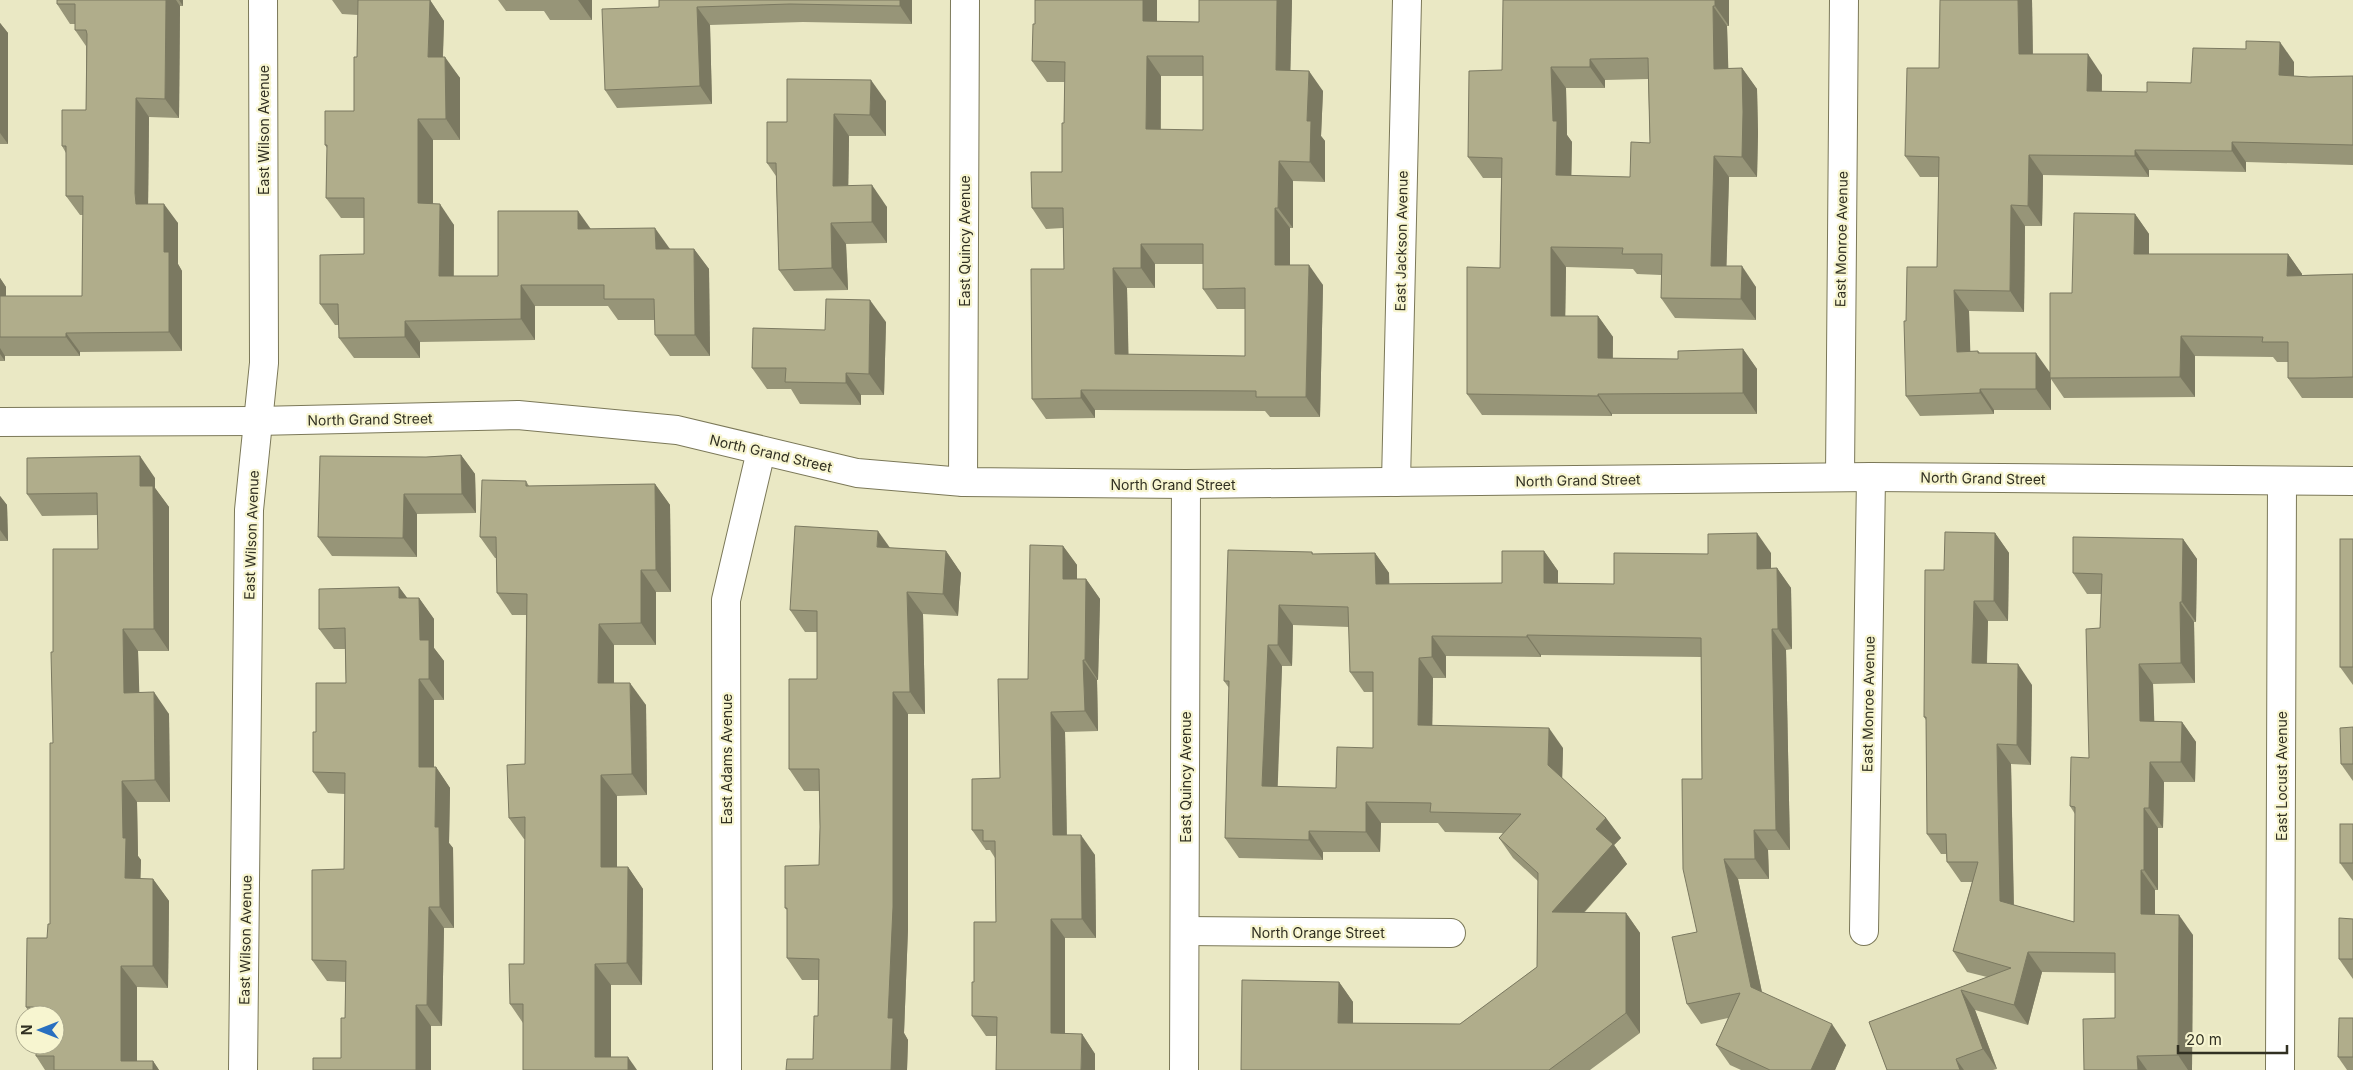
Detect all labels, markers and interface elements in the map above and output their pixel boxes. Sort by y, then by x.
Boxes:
street label: East Wilson Avenue [255,65,272,195]
street label: East Jackson Avenue [1391,170,1411,312]
street label: East Monroe Avenue [1831,171,1851,307]
street label: East Quincy Avenue [956,175,973,307]
street label: North Grand Street [307,409,433,429]
street label: North Grand Street [708,431,834,475]
street label: North Grand Street [1920,468,2046,488]
street label: East Wilson Avenue [240,470,262,600]
street label: North Grand Street [1515,470,1641,490]
street label: North Grand Street [1110,476,1236,493]
street label: East Monroe Avenue [1858,636,1878,772]
street label: East Adams Avenue [718,693,735,825]
street label: East Quincy Avenue [1177,711,1194,843]
street label: East Locust Avenue [2273,711,2290,841]
street label: East Wilson Avenue [235,875,255,1005]
street label: North Orange Street [1251,924,1385,941]
north arrow [15,1005,65,1055]
scale bar [2178,1022,2287,1054]
text: N [18,1025,35,1035]
text: 20 m [2186,1030,2222,1049]

